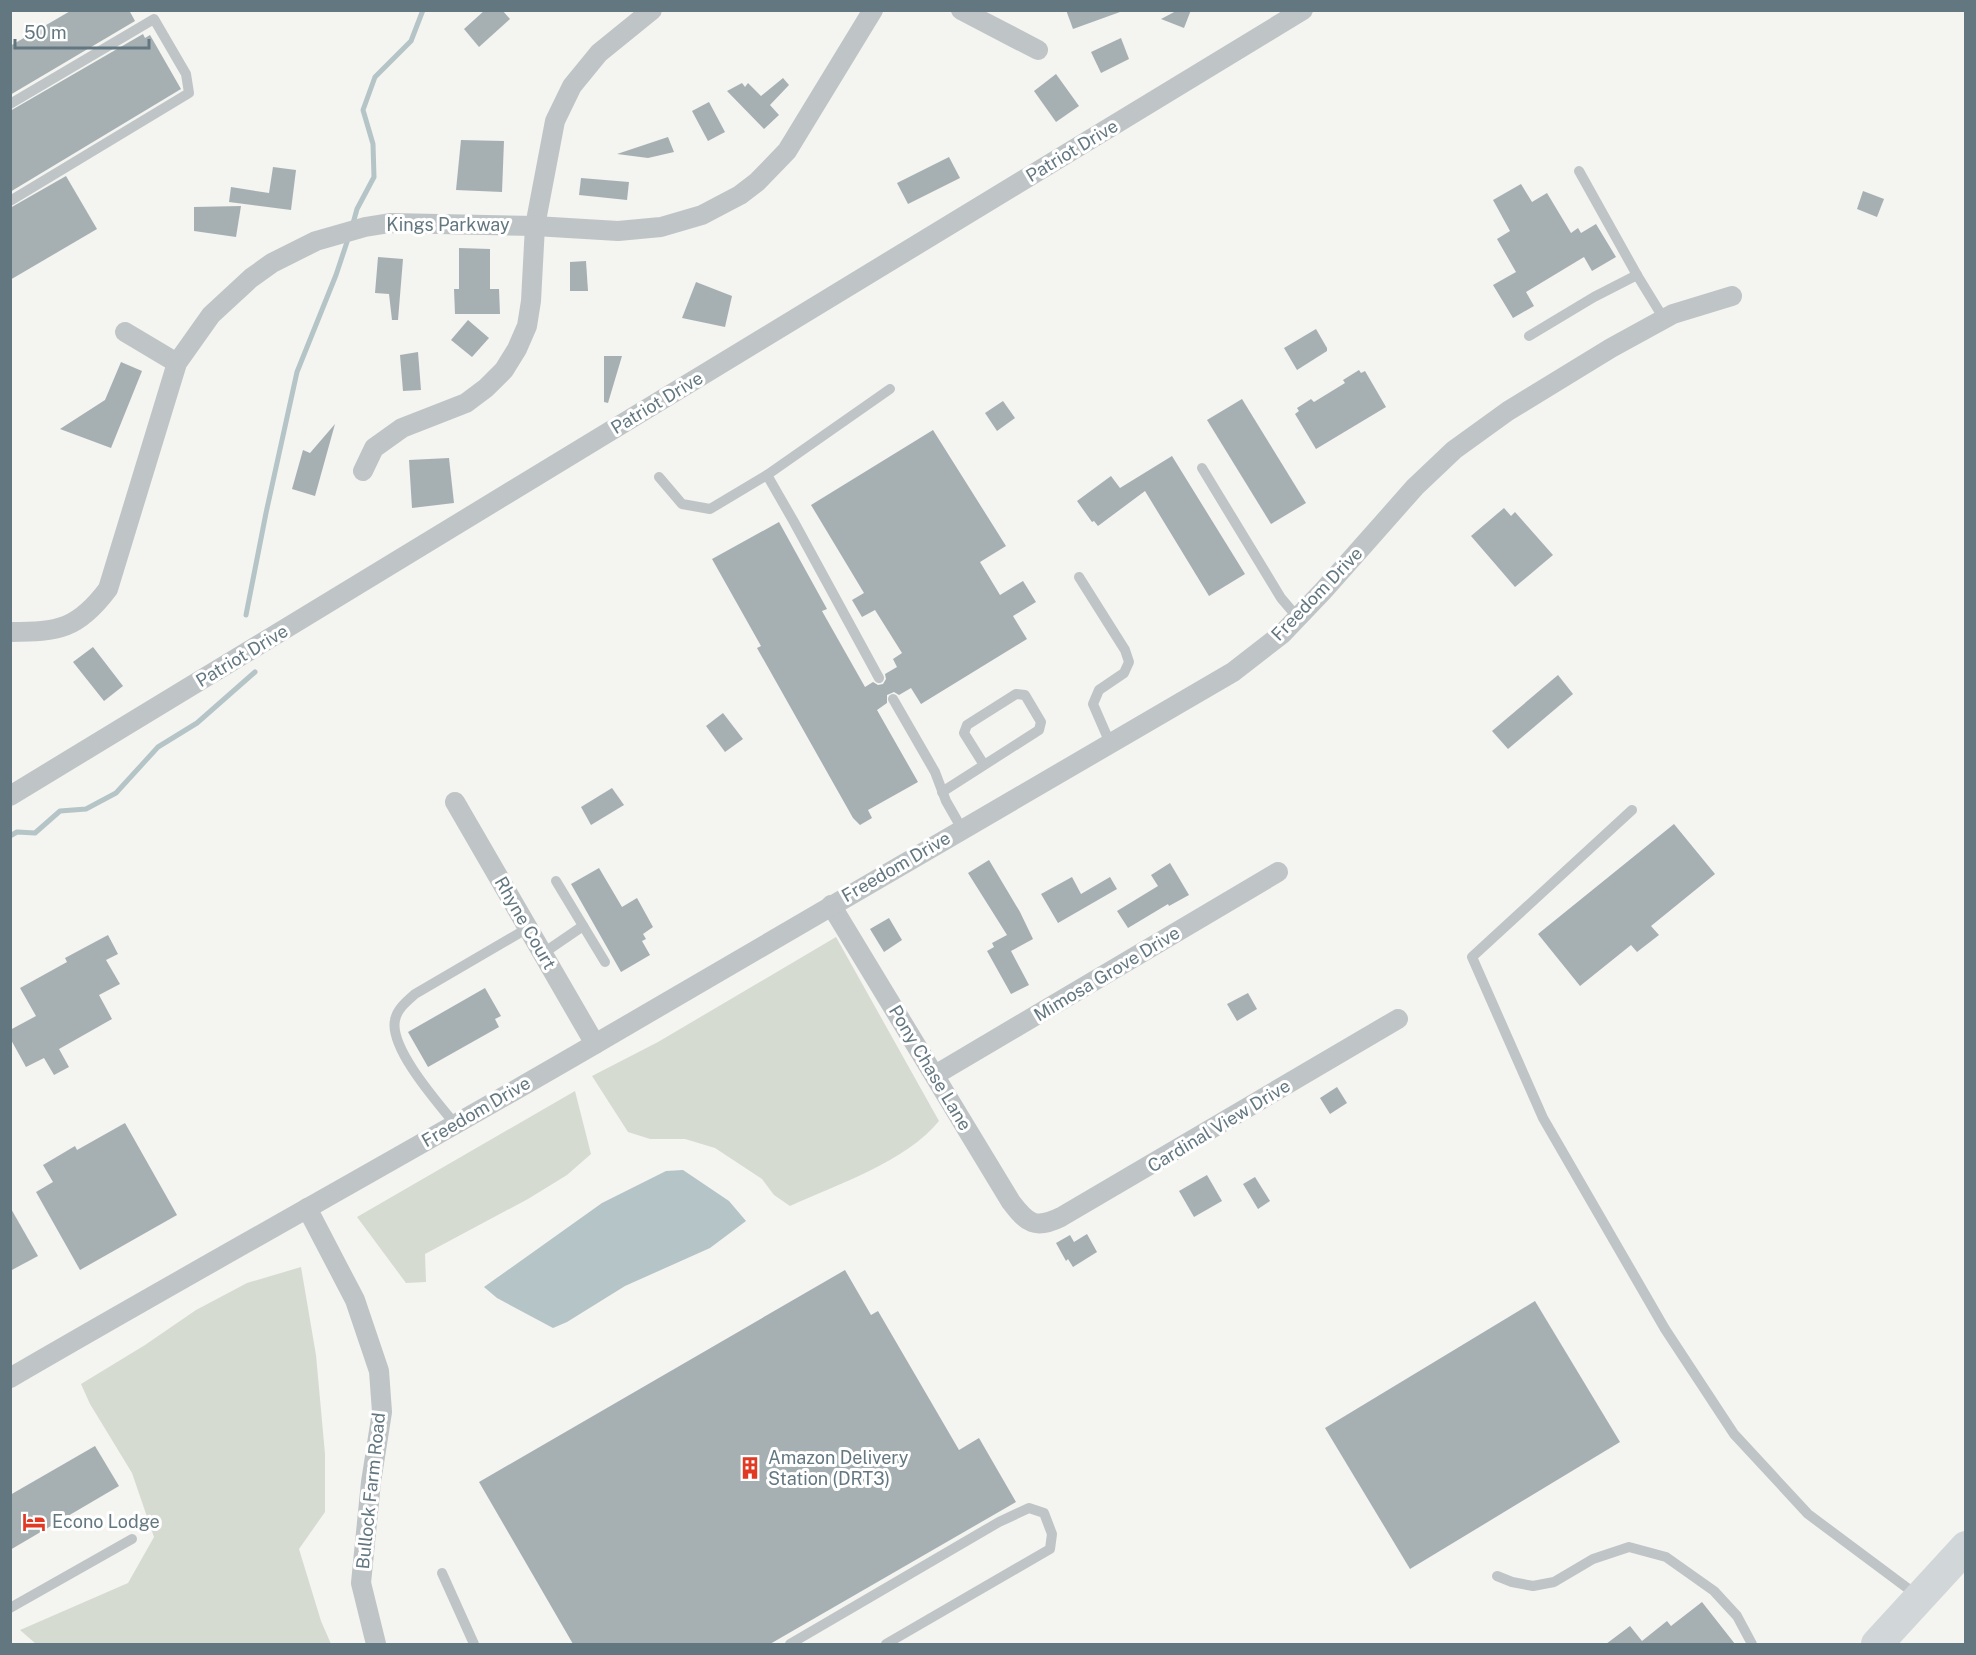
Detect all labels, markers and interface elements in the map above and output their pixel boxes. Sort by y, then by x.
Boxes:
scale bar [15,12,148,50]
text: 50 m [24,22,67,43]
street label: Patriot Drive [1022,115,1122,186]
street label: Kings Parkway [386,214,510,235]
street label: Patriot Drive [607,367,707,438]
street label: Freedom Drive [1267,543,1367,645]
street label: Patriot Drive [192,620,292,691]
street label: Freedom Drive [838,827,954,906]
street label: Rhyne Court [490,873,560,973]
street label: Mimosa Grove Drive [1030,922,1183,1025]
street label: Pony Chase Lane [885,1001,976,1134]
street label: Freedom Drive [418,1072,534,1151]
street label: Cardinal View Drive [1144,1075,1294,1176]
street label: Bullock Farm Road [352,1412,389,1570]
place label: Amazon Delivery Station (DRT3) [768,1447,909,1489]
building icon: Amazon Delivery Station (DRT3) [737,1455,763,1481]
hotel icon: Econo Lodge [21,1509,47,1535]
place label: Econo Lodge [52,1511,160,1532]

